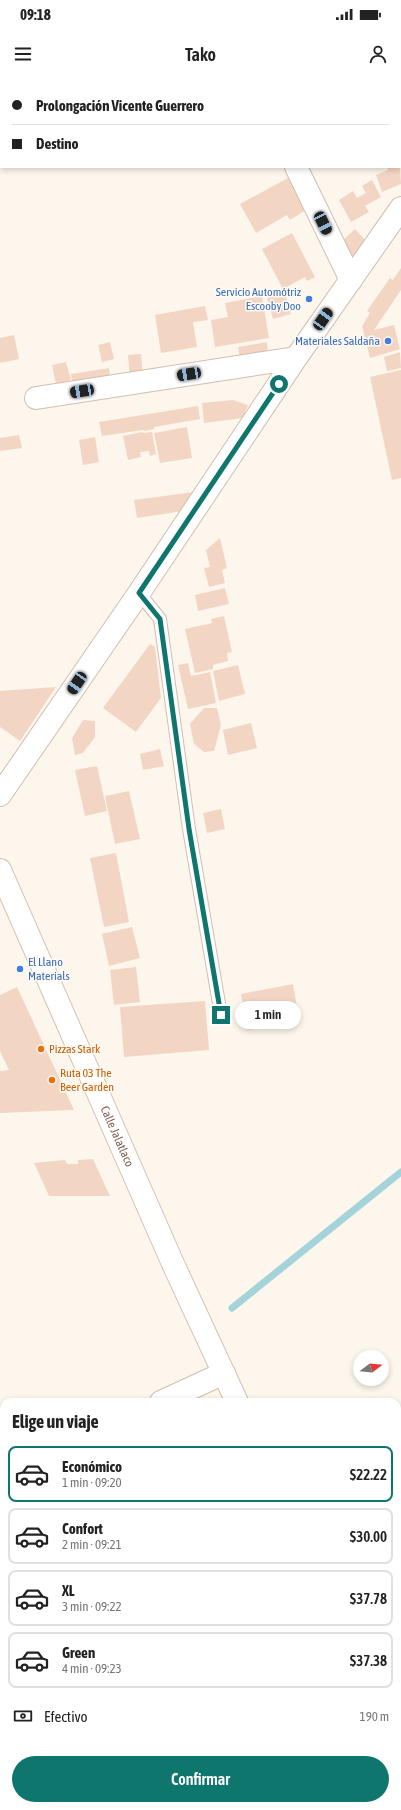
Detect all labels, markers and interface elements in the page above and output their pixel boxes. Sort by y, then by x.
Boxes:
text: 09:18 [20,6,51,23]
icon: menu [12,43,34,65]
icon: person [367,43,389,65]
text: Tako [185,44,216,65]
text: Prolongación Vicente Guerrero [36,97,204,114]
text: Destino [36,135,79,152]
car [312,210,334,236]
place label: Servicio Automótriz Escooby Doo [216,285,302,313]
marker: Servicio Automótriz Escooby Doo [304,294,314,304]
car [311,306,335,332]
place label: Materiales Saldaña [295,334,380,348]
marker: Materiales Saldaña [383,336,393,346]
car [176,366,202,382]
route start [270,375,288,393]
car [69,383,95,399]
car [65,670,89,696]
place label: El Llano Materials [28,955,70,983]
marker: El Llano Materials [15,964,25,974]
callout: 1 min [235,1001,301,1029]
route end [212,1006,230,1024]
text: 1 min [255,1007,281,1022]
place label: Pizzas Stark [49,1042,101,1056]
marker: Pizzas Stark [36,1044,46,1054]
place label: Ruta 03 The Beer Garden [60,1066,114,1094]
marker: Ruta 03 The Beer Garden [47,1075,57,1085]
street label: Calle Jalatlaco [98,1104,137,1169]
north arrow [353,1350,389,1386]
map controls [353,1350,389,1386]
text: Elige un viaje [12,1411,99,1432]
icon: car [14,1456,50,1492]
text: Económico [62,1458,122,1475]
text: $22.22 [350,1466,387,1483]
text: 1 min · 09:20 [62,1475,122,1490]
icon: car [14,1518,50,1554]
text: Confort [62,1520,103,1537]
text: $30.00 [350,1528,387,1545]
text: 2 min · 09:21 [62,1537,122,1552]
icon: car [14,1580,50,1616]
text: XL [62,1582,75,1599]
text: $37.78 [350,1590,387,1607]
text: 3 min · 09:22 [62,1599,122,1614]
icon: car [14,1642,50,1678]
text: Green [62,1644,95,1661]
text: $37.38 [350,1652,387,1669]
text: 4 min · 09:23 [62,1661,122,1676]
icon: cash [12,1705,34,1727]
text: Efectivo [44,1708,88,1725]
text: 190 m [360,1709,389,1724]
button: Confirmar [12,1756,389,1802]

